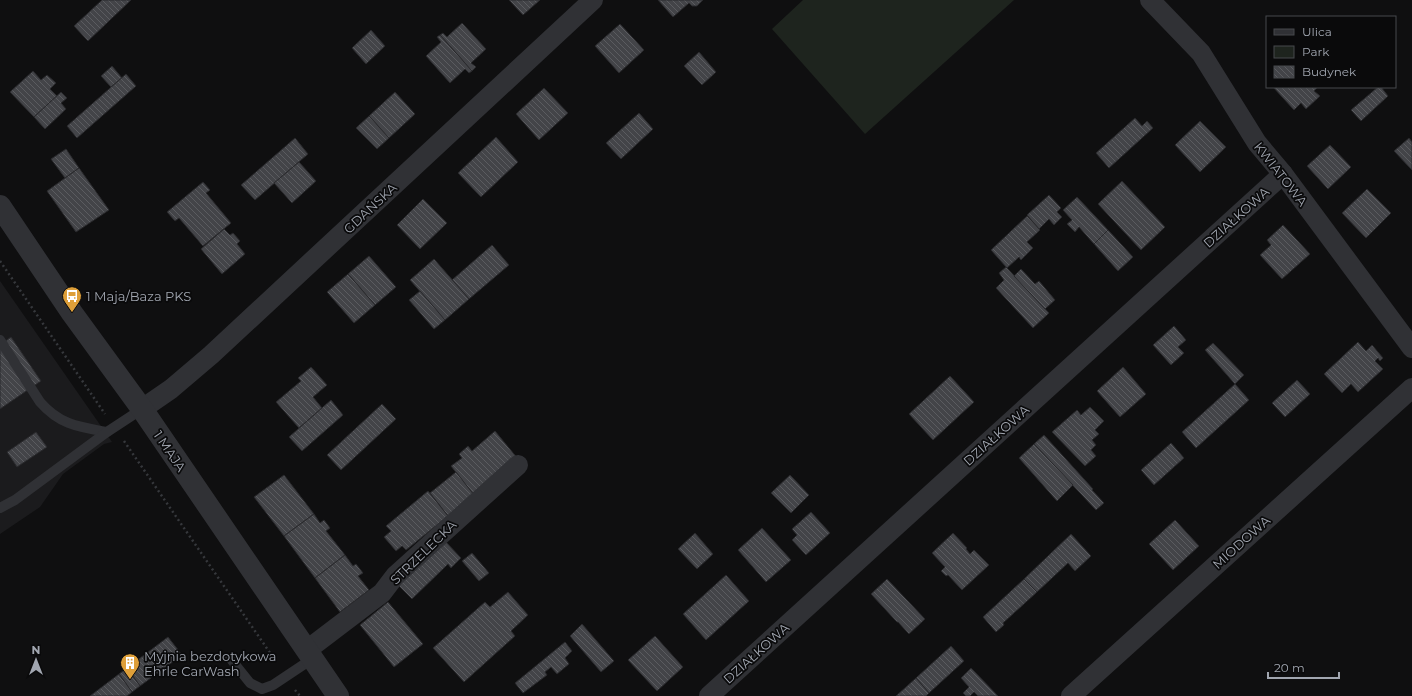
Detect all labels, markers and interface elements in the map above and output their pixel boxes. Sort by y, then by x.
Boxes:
legend [1266,16,1396,88]
text: Ulica [1302,24,1332,39]
text: Park [1302,44,1330,59]
text: Budynek [1302,64,1357,79]
street label: KWIATOWA [1251,139,1311,210]
street label: GDAŃSKA [340,179,400,237]
street label: DZIAŁKOWA [1200,183,1273,251]
bus stop icon: 1 Maja/Baza PKS [61,285,83,313]
place label: 1 Maja/Baza PKS [86,288,191,304]
street label: DZIAŁKOWA [960,401,1033,469]
street label: 1 MAJA [151,428,190,475]
street label: MIODOWA [1209,512,1274,572]
street label: STRZELECKA [387,516,460,588]
street label: DZIAŁKOWA [720,619,793,687]
north arrow [16,640,56,680]
text: N [32,643,40,657]
place label: Myjnia bezdotykowa Ehrle CarWash [144,648,276,679]
building icon: Myjnia bezdotykowa Ehrle CarWash [119,652,141,680]
scale bar [1268,654,1339,680]
text: 20 m [1274,660,1305,675]

